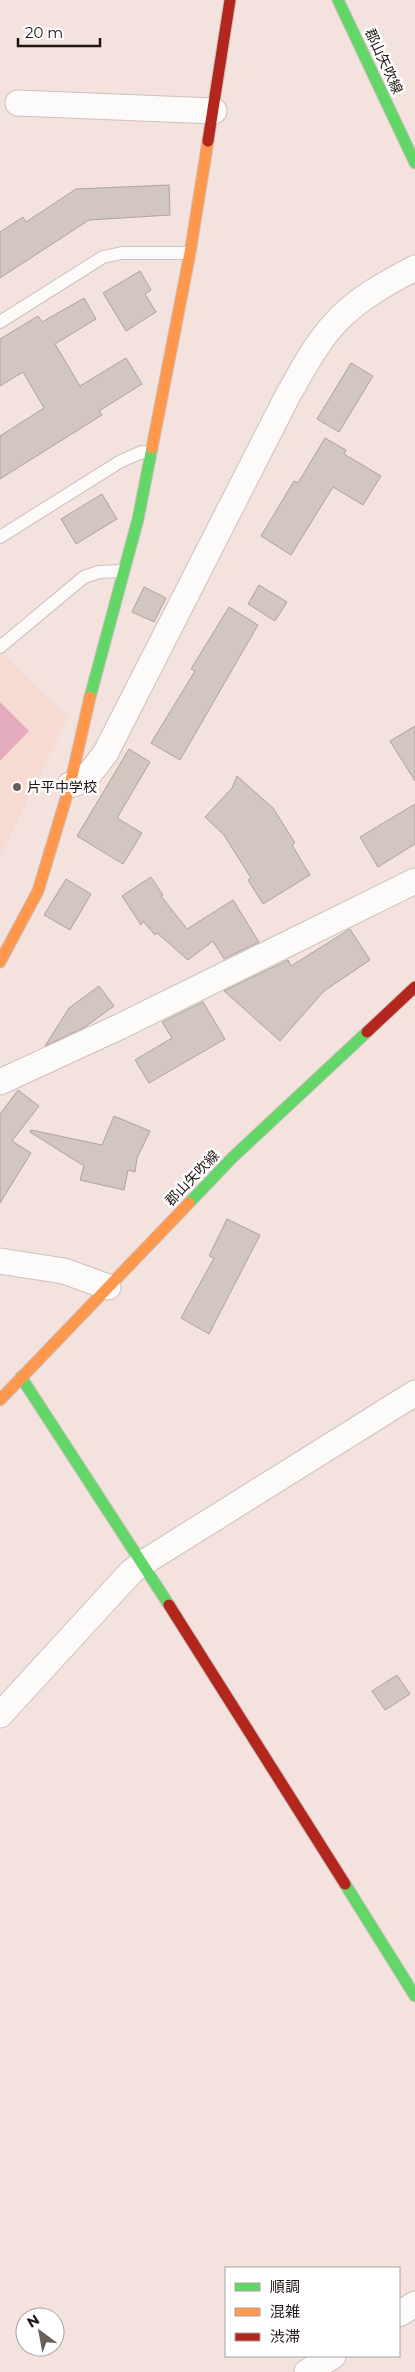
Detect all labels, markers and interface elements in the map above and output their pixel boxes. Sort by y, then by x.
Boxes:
scale bar [18,15,100,47]
text: 20 m [25,23,63,42]
street label: 郡山矢吹線 [361,25,407,97]
place label: 片平中学校 [27,778,97,796]
marker: 片平中学校 [11,781,23,793]
street label: 郡山矢吹線 [161,1147,223,1209]
legend [225,2267,400,2357]
text: 順調 [270,2277,300,2296]
text: 混雑 [270,2302,300,2321]
north arrow [15,2307,65,2357]
text: N [24,2310,43,2332]
text: 渋滞 [270,2327,300,2346]

